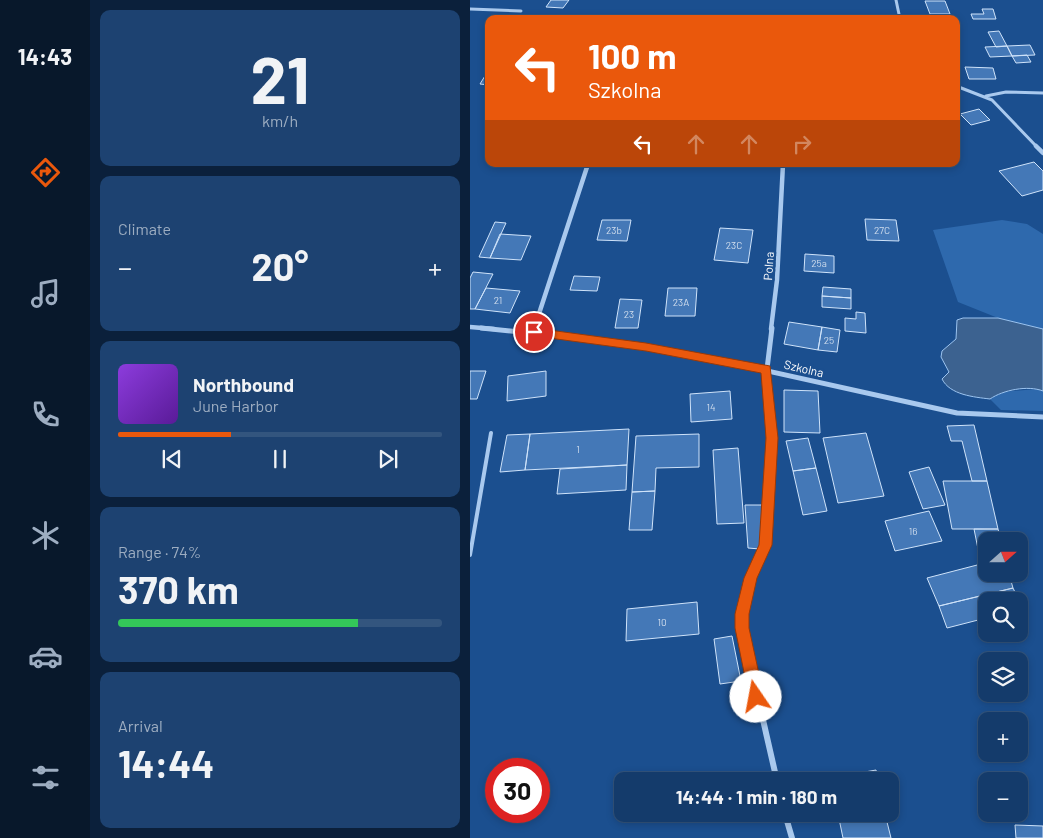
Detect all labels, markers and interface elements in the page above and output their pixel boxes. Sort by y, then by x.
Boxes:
text: 100 m [588,34,677,76]
icon: left [505,35,570,100]
text: 21 [250,39,310,117]
text: 14:43 [18,43,72,69]
text: Szkolna [588,76,661,102]
text: km/h [262,111,298,130]
icon: left [629,130,657,158]
icon: ahead [682,130,710,158]
icon: ahead [735,130,763,158]
icon: right [788,130,816,158]
icon: directions [28,155,63,190]
text: Climate [118,219,171,238]
house number: 23b [606,224,622,236]
house number: 27C [874,224,890,236]
house number: 23C [726,239,742,251]
text: 20° [251,243,309,289]
text: − [118,250,132,284]
text: + [428,250,442,284]
street label: Polna [760,251,776,281]
house number: 25a [811,257,827,269]
icon: music [28,276,63,311]
house number: 21 [494,294,502,306]
house number: 23A [673,296,689,308]
house number: 23 [624,308,634,320]
pin [513,311,555,353]
icon: arrive [520,318,548,346]
house number: 25 [824,334,834,346]
street label: Szkolna [783,357,825,379]
text: Northbound [193,373,294,396]
text: June Harbor [193,396,279,415]
icon: phone [28,397,63,432]
house number: 14 [706,401,716,413]
house number: 1 [576,443,580,455]
icon: previous [158,445,186,473]
icon: pause [266,445,294,473]
icon: next [374,445,402,473]
icon: climate [28,518,63,553]
house number: 16 [909,525,917,537]
north arrow [978,532,1028,582]
map controls [978,532,1028,822]
text: Range · 74% [118,542,201,561]
text: 370 km [118,566,239,612]
button: search [978,592,1028,642]
house number: 10 [657,616,667,628]
icon: car [28,639,63,674]
button: layers [978,652,1028,702]
position arrow [729,670,781,722]
button: + [978,712,1028,762]
text: Arrival [118,716,163,735]
text: 14:44 [118,740,214,786]
speed limit sign: 30 [485,758,550,823]
icon: filters [28,760,63,795]
button: − [978,772,1028,822]
text: 14:44 · 1 min · 180 m [676,785,837,808]

